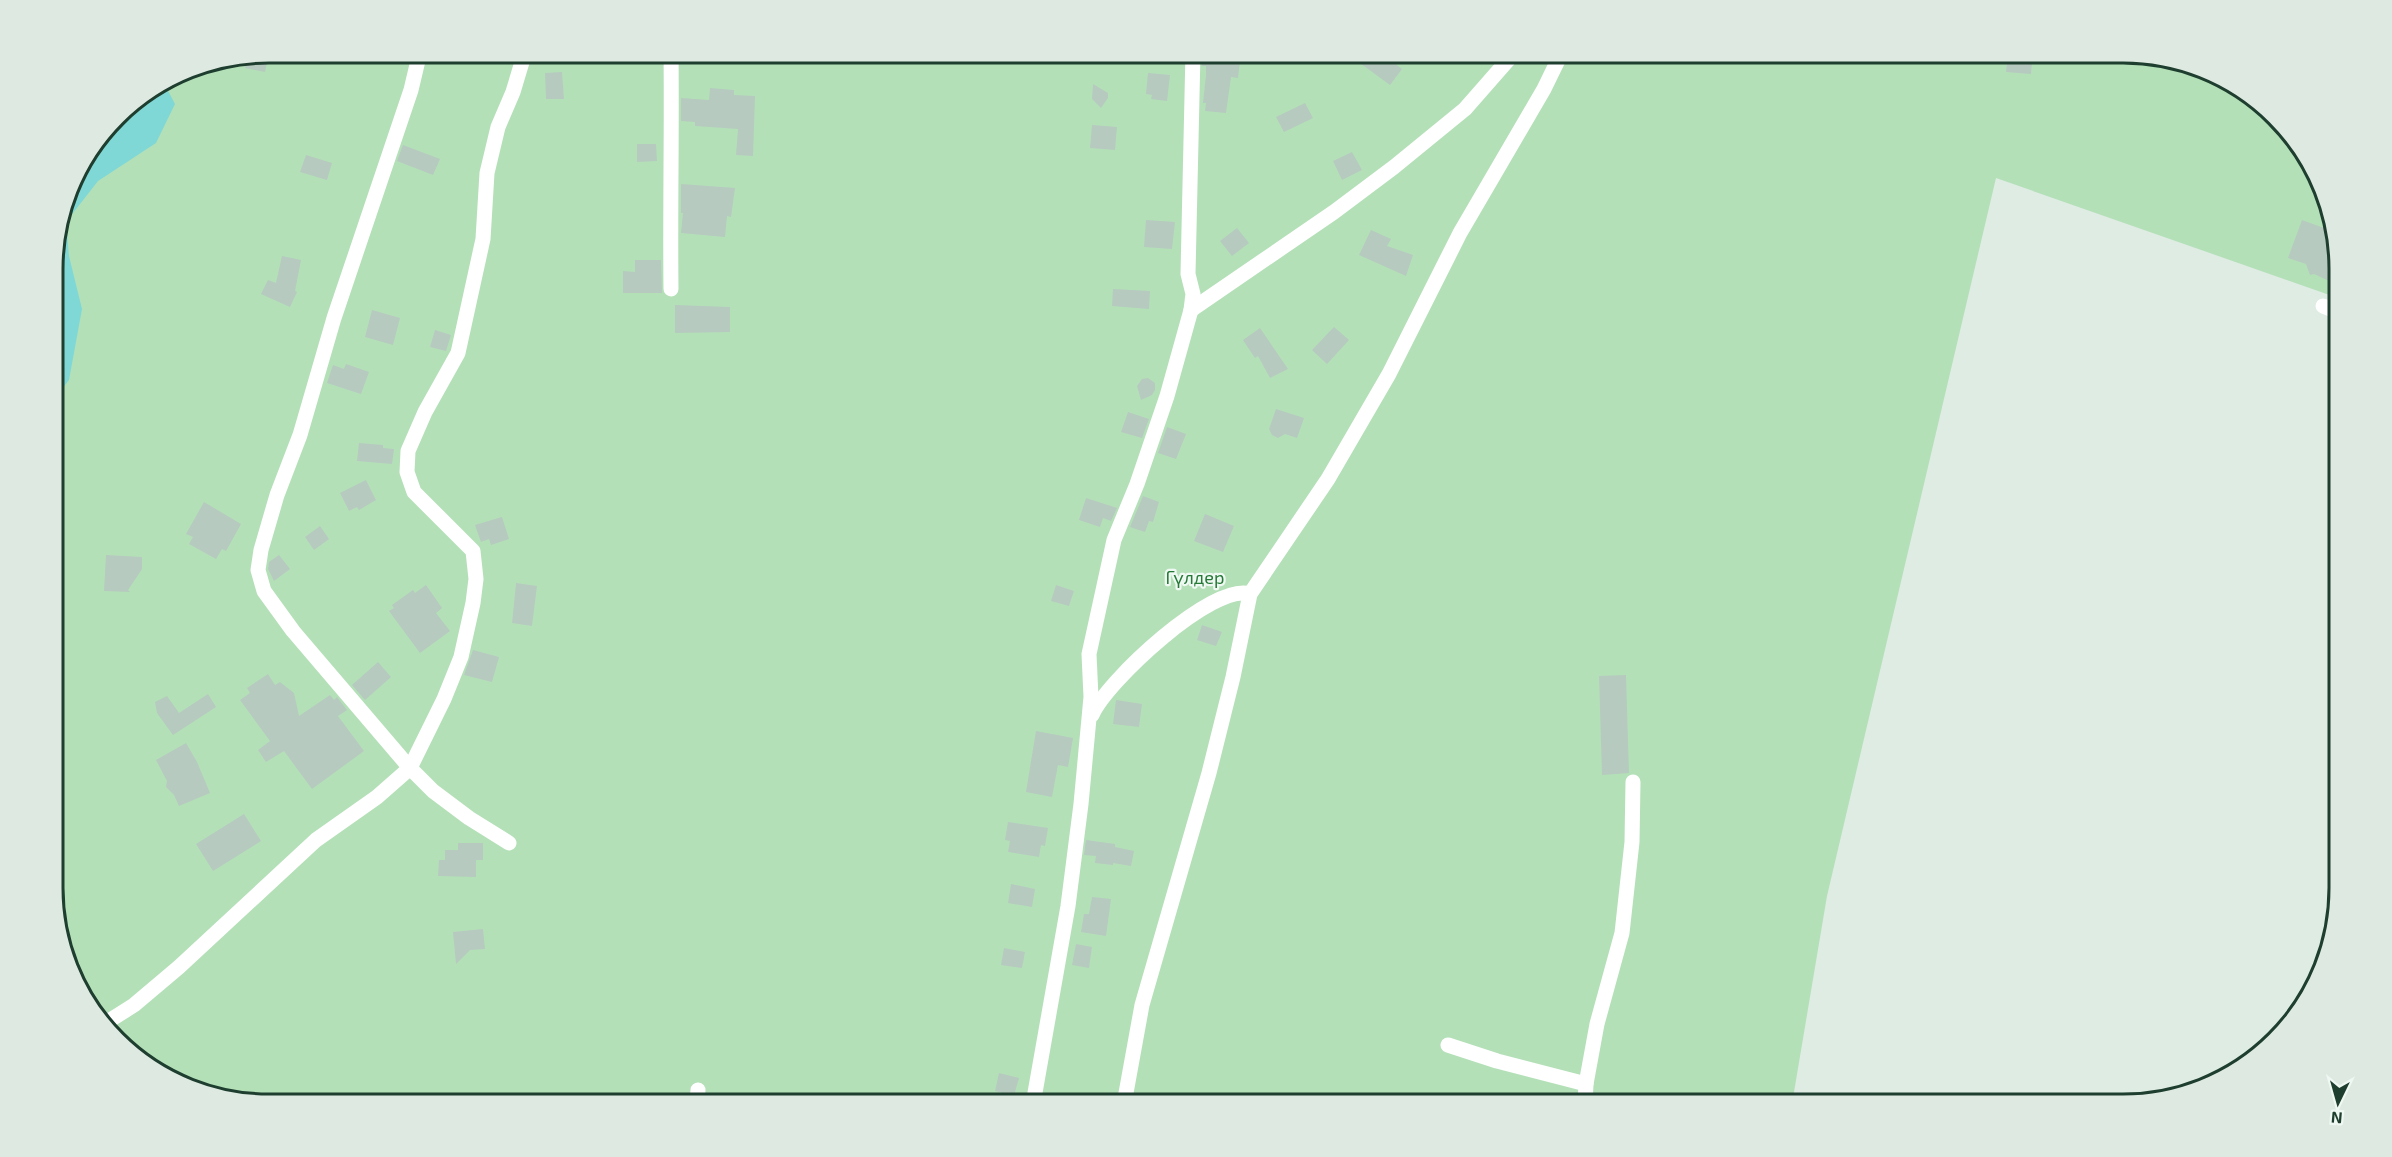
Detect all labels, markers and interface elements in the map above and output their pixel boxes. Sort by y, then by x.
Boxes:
park label: Гүлдер [1165,566,1225,588]
north arrow [2308,1073,2368,1133]
text: N [2330,1108,2343,1128]

